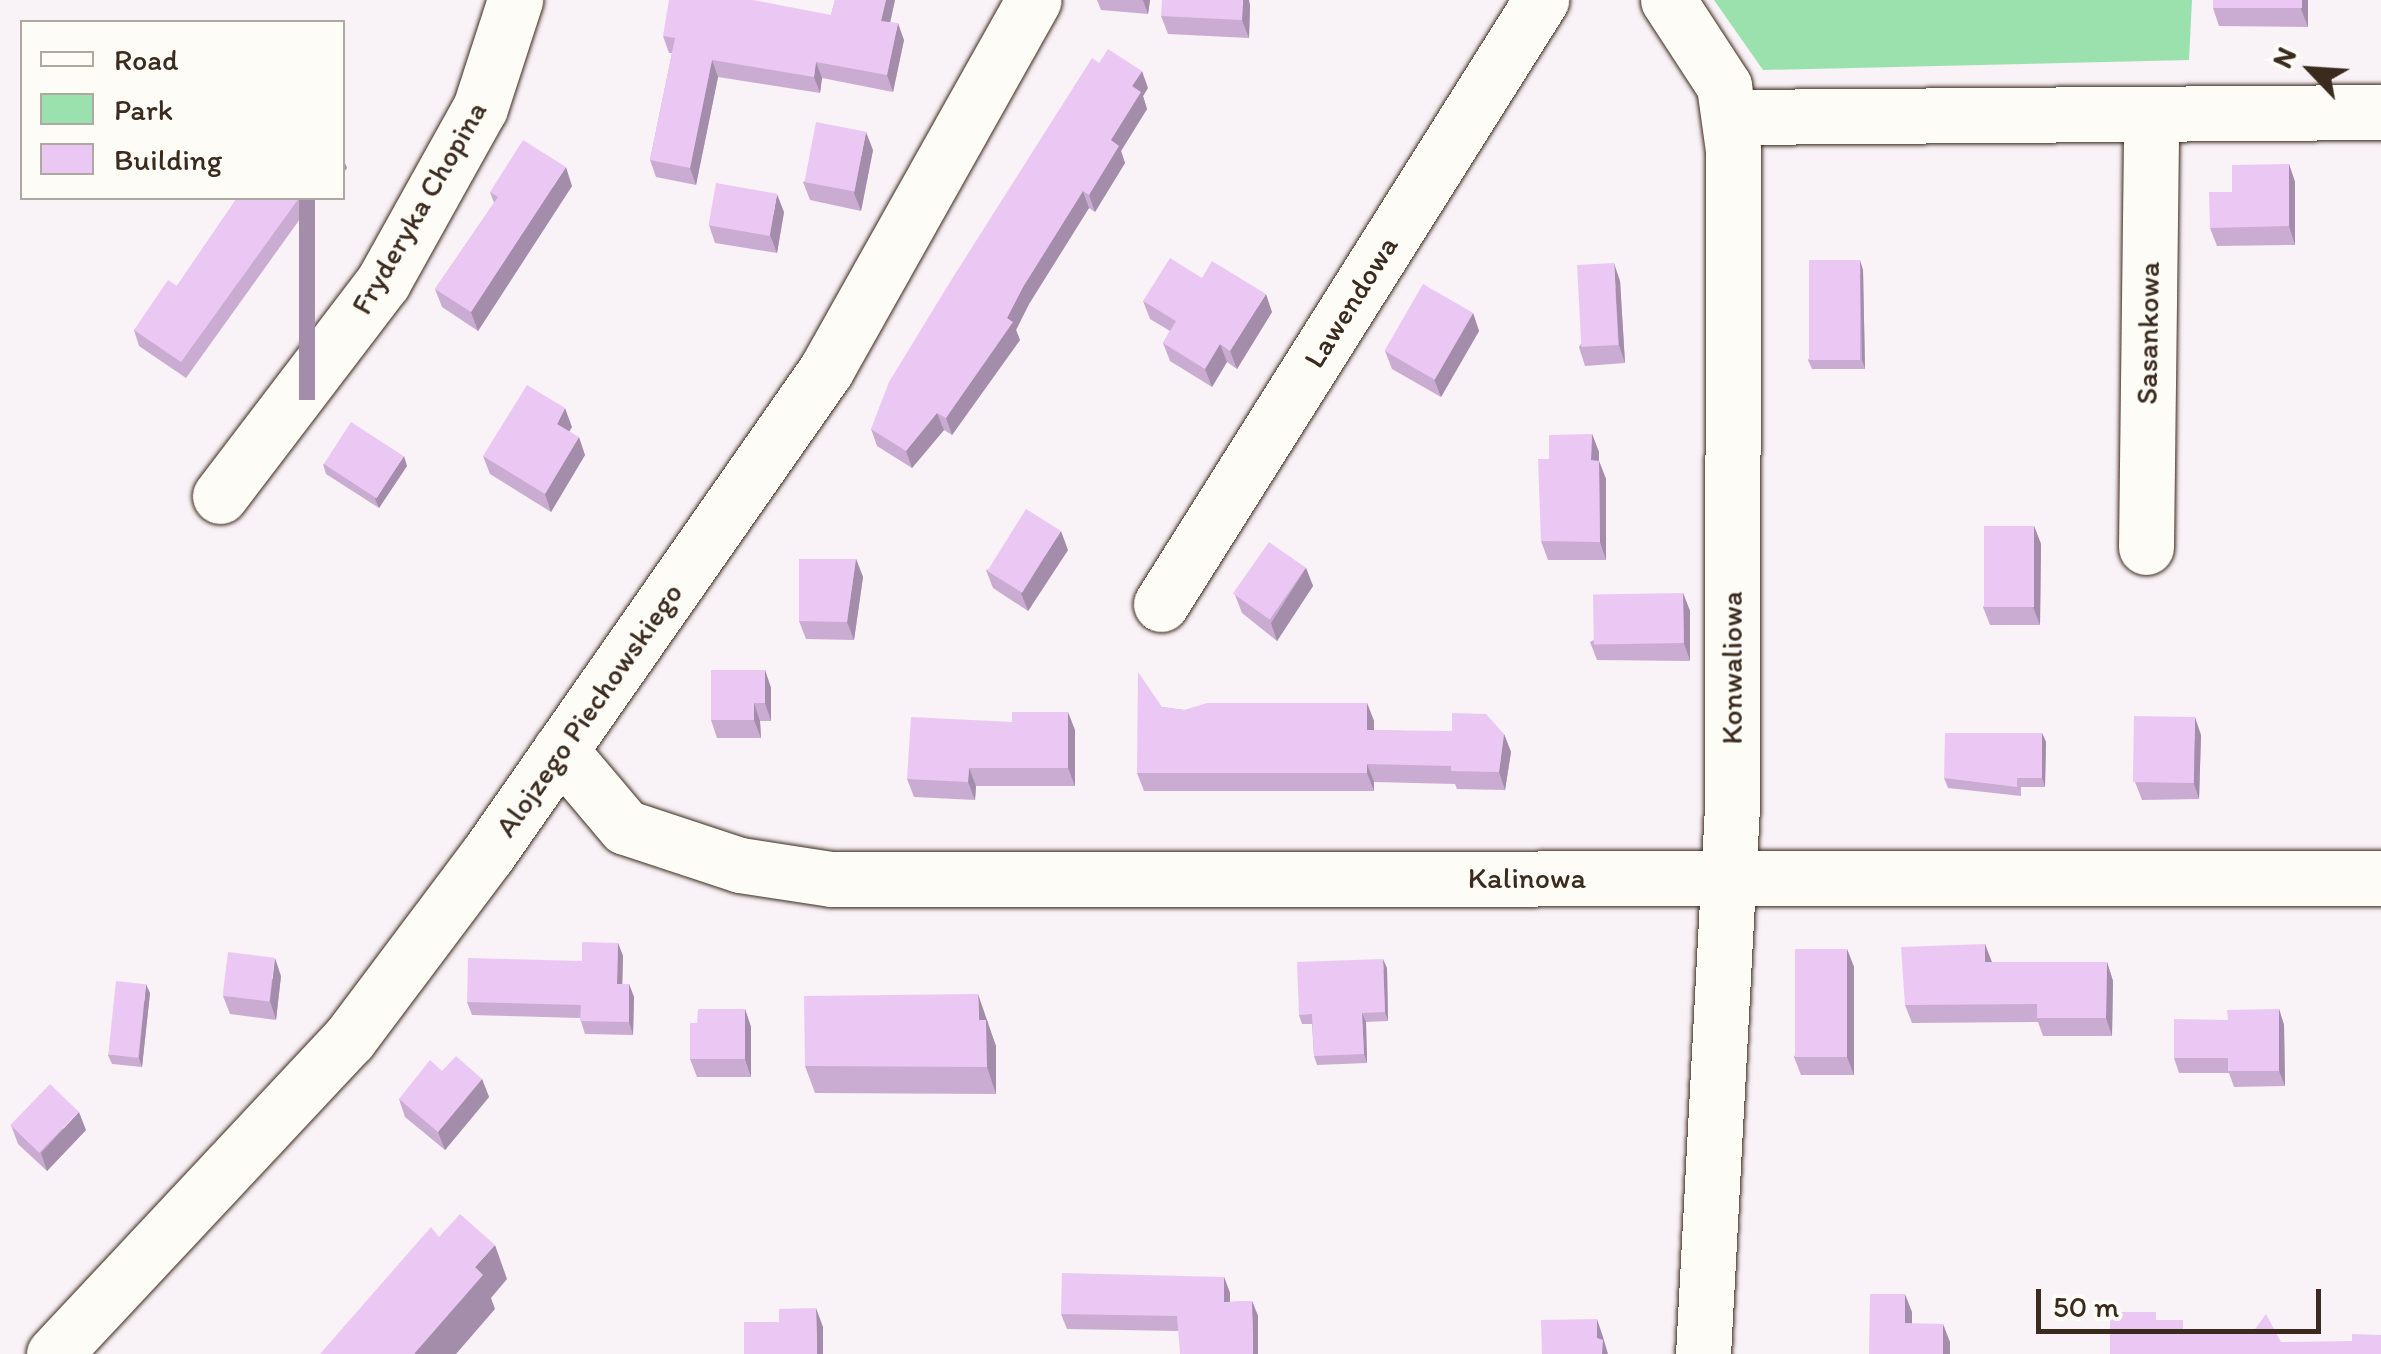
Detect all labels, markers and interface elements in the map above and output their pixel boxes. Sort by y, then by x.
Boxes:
legend [20,20,345,200]
north arrow [2261,20,2361,120]
text: Road [114,41,179,78]
text: N [2264,42,2303,73]
text: Park [114,91,173,128]
street label: Fryderyka Chopina [343,95,495,321]
text: Building [114,141,222,178]
street label: Lawendowa [1296,229,1406,375]
street label: Sasankowa [2129,261,2167,405]
street label: Alojzego Piechowskiego [488,576,690,844]
street label: Konwaliowa [1714,591,1750,745]
street label: Kalinowa [1468,860,1586,896]
scale bar [2041,1269,2326,1331]
text: 50 m [2053,1288,2119,1325]

